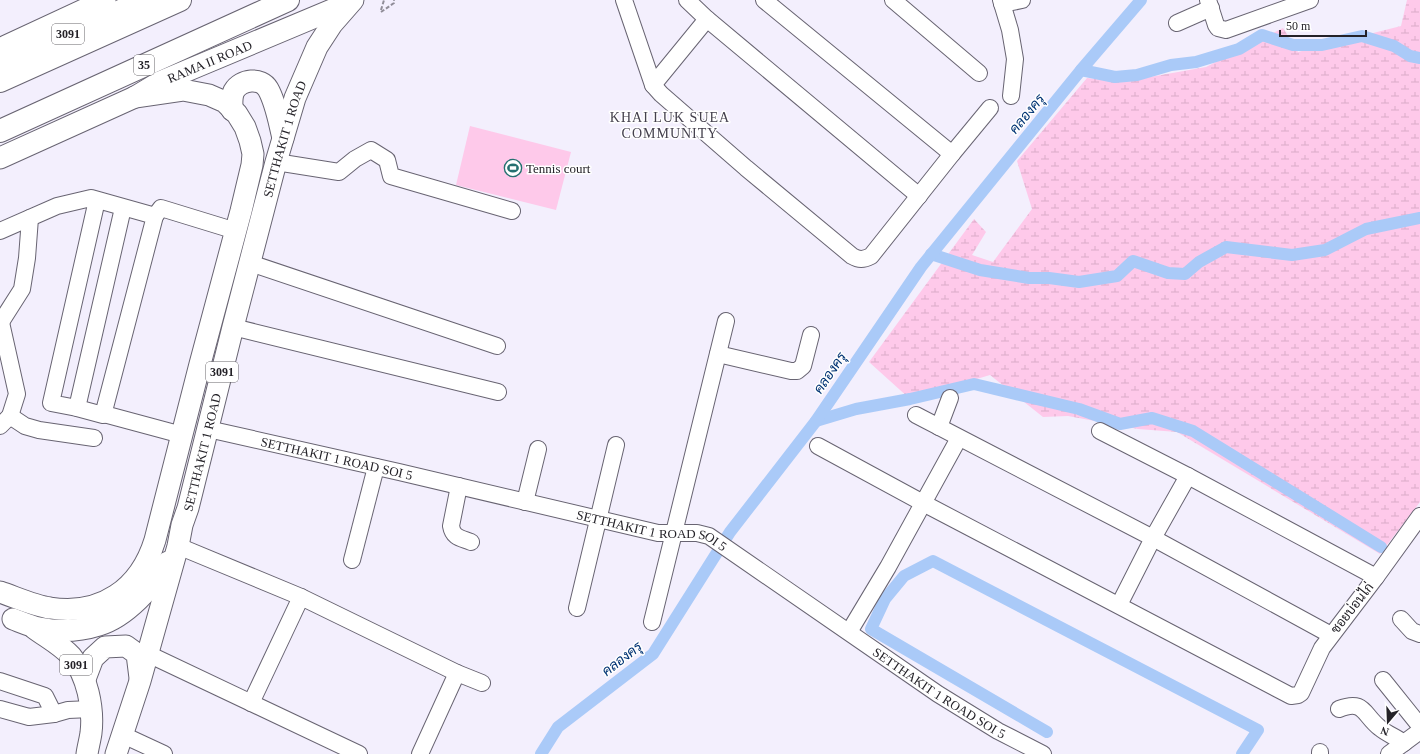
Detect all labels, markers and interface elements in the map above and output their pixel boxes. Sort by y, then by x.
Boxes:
scale bar [1280,12,1366,38]
text: 50 m [1286,19,1311,33]
road number: 3091 [52,24,84,44]
street label: RAMA II ROAD [165,37,254,86]
road number: 35 [134,55,154,75]
street label: SETTHAKIT 1 ROAD [260,78,309,199]
water label: คลองครุ [1006,90,1050,138]
district label: KHAI LUK SUEA COMMUNITY [610,110,730,141]
sports icon: Tennis court [503,158,523,178]
place label: Tennis court [526,161,591,176]
water label: คลองครุ [811,349,852,398]
road number: 3091 [206,362,238,382]
street label: SETTHAKIT 1 ROAD [180,392,224,513]
street label: SETTHAKIT 1 ROAD SOI 5 [259,434,414,482]
street label: SETTHAKIT 1 ROAD SOI 5 [575,507,730,554]
street label: ซอยบ่อนไก่ [1327,579,1376,636]
water label: คลองครุ [599,638,647,681]
street label: SETTHAKIT 1 ROAD SOI 5 [870,644,1008,741]
road number: 3091 [60,655,92,675]
north arrow [1368,702,1408,742]
text: N [1379,724,1390,738]

